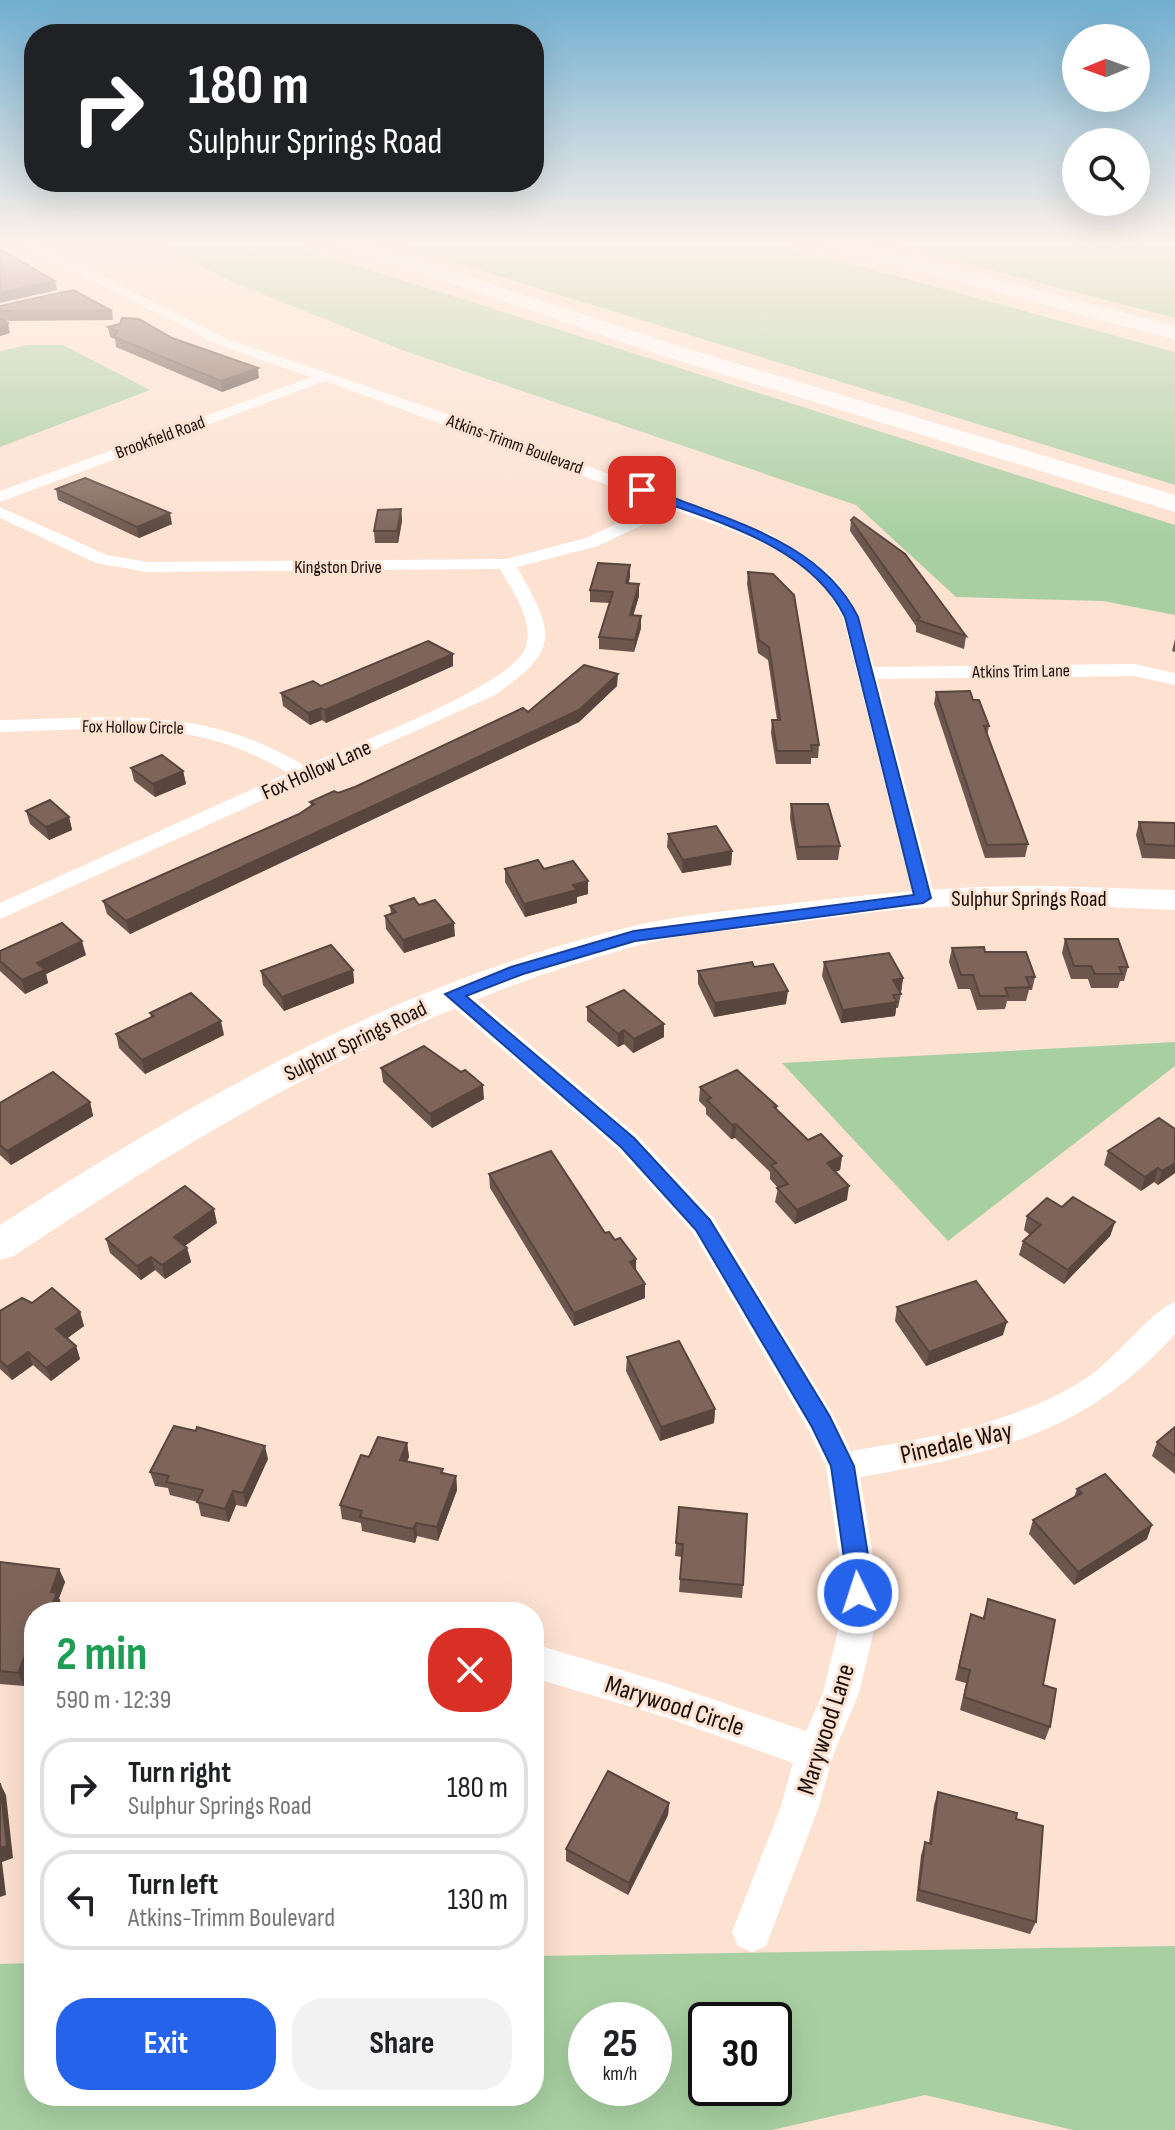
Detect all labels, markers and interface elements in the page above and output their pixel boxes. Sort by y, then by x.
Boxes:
north arrow [1062,24,1150,112]
map controls [1062,24,1150,216]
text: 180 m [188,53,309,120]
icon: right [56,56,160,160]
text: Sulphur Springs Road [188,121,442,164]
button: search [1062,128,1150,216]
street label: Atkins-Trimm Boulevard [443,410,586,479]
street label: Brookfield Road [113,412,208,463]
pin [608,456,676,524]
icon: arrive [620,468,664,512]
street label: Kingston Drive [294,557,382,578]
street label: Atkins Trim Lane [971,660,1070,683]
street label: Fox Hollow Circle [82,716,184,739]
street label: Fox Hollow Lane [258,734,376,806]
street label: Sulphur Springs Road [951,886,1107,913]
street label: Sulphur Springs Road [280,995,431,1088]
street label: Pinedale Way [897,1416,1015,1471]
position arrow [816,1551,900,1635]
text: 2 min [56,1626,147,1683]
button: close [428,1628,512,1712]
street label: Marywood Lane [791,1660,862,1799]
street label: Marywood Circle [601,1669,748,1743]
text: 590 m · 12:39 [56,1685,171,1716]
text: Turn right [128,1755,231,1791]
icon: right [60,1766,104,1810]
text: 180 m [447,1770,508,1806]
text: Sulphur Springs Road [128,1791,312,1822]
text: Turn left [128,1867,218,1903]
icon: left [60,1878,104,1922]
text: 130 m [448,1882,508,1918]
text: Atkins-Trimm Boulevard [128,1903,335,1934]
button: Exit [56,1998,276,2090]
button: Share [292,1998,512,2090]
speed limit sign: 30 [688,2002,792,2106]
text: 25 [602,2020,638,2068]
text: km/h [603,2062,637,2086]

